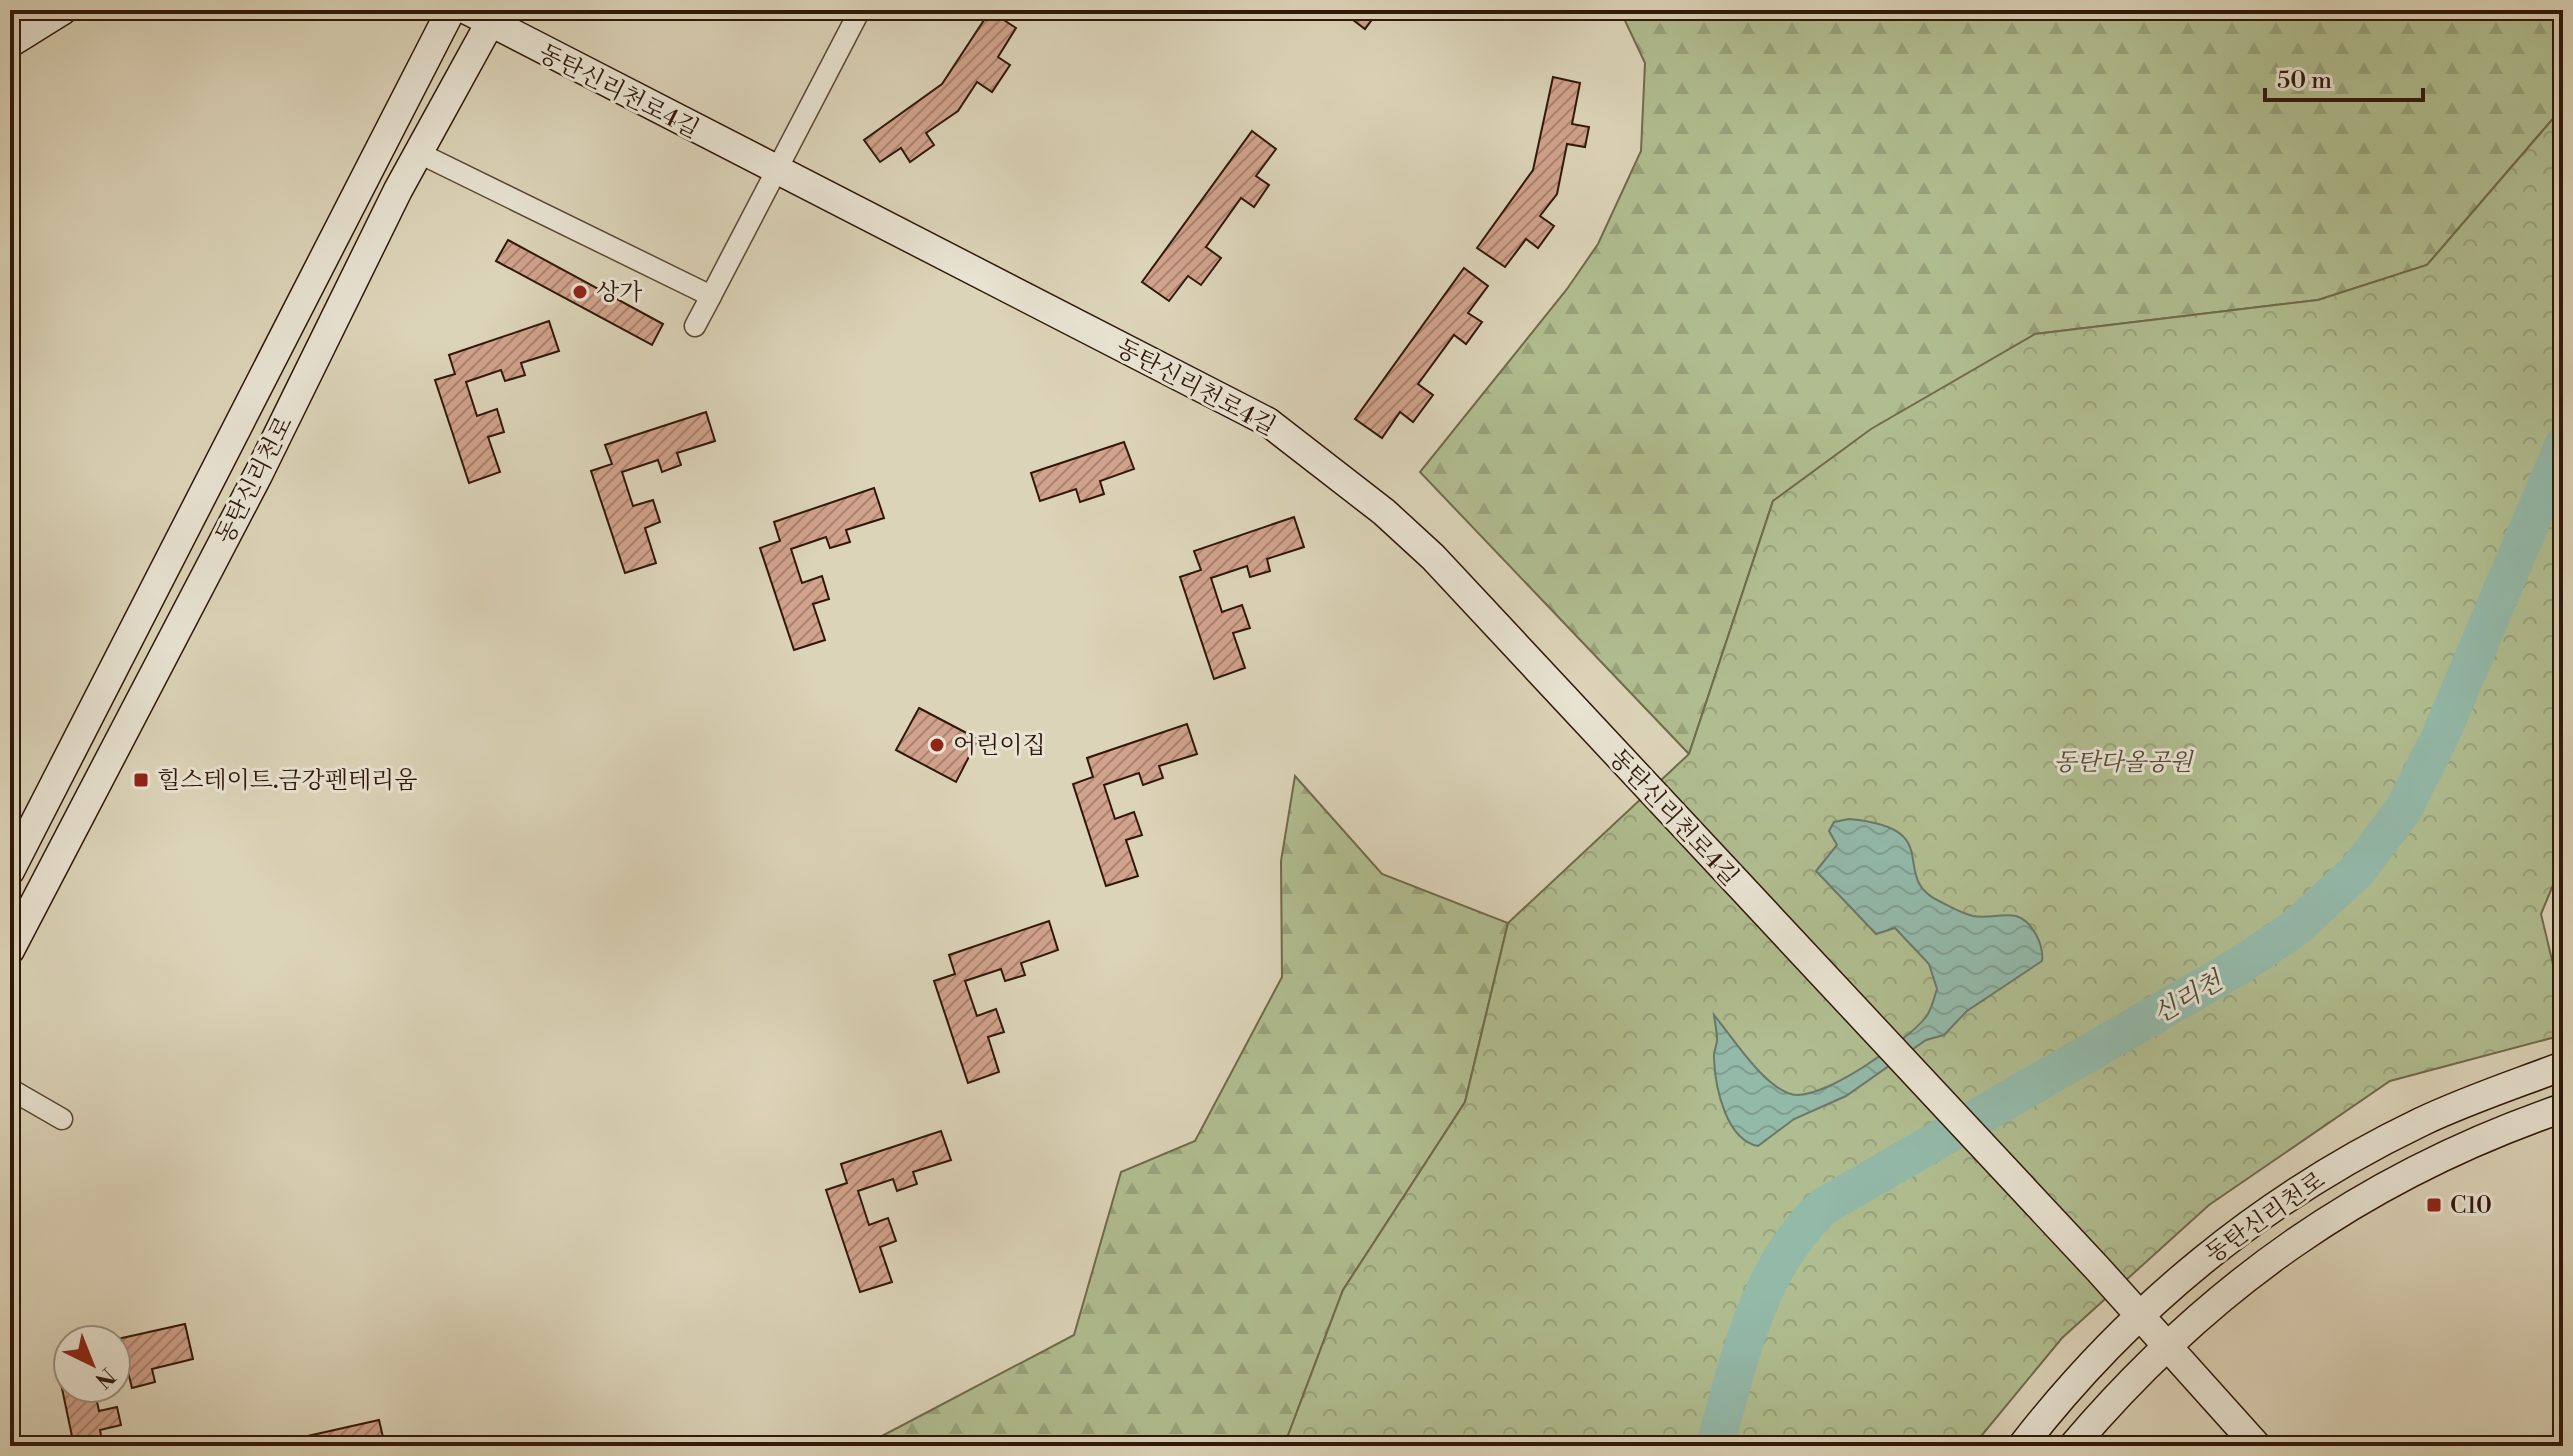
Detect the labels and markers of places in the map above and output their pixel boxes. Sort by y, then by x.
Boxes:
place label: 상가 [596,278,642,308]
marker: 상가 [571,283,589,301]
place label: 어린이집 [953,731,1046,761]
marker: 어린이집 [928,736,946,754]
place label: 힐스테이트.금강펜테리움 [157,766,417,796]
marker: 힐스테이트.금강펜테리움 [132,771,150,789]
place label: C10 [2450,1191,2492,1221]
marker: C10 [2425,1196,2443,1214]

